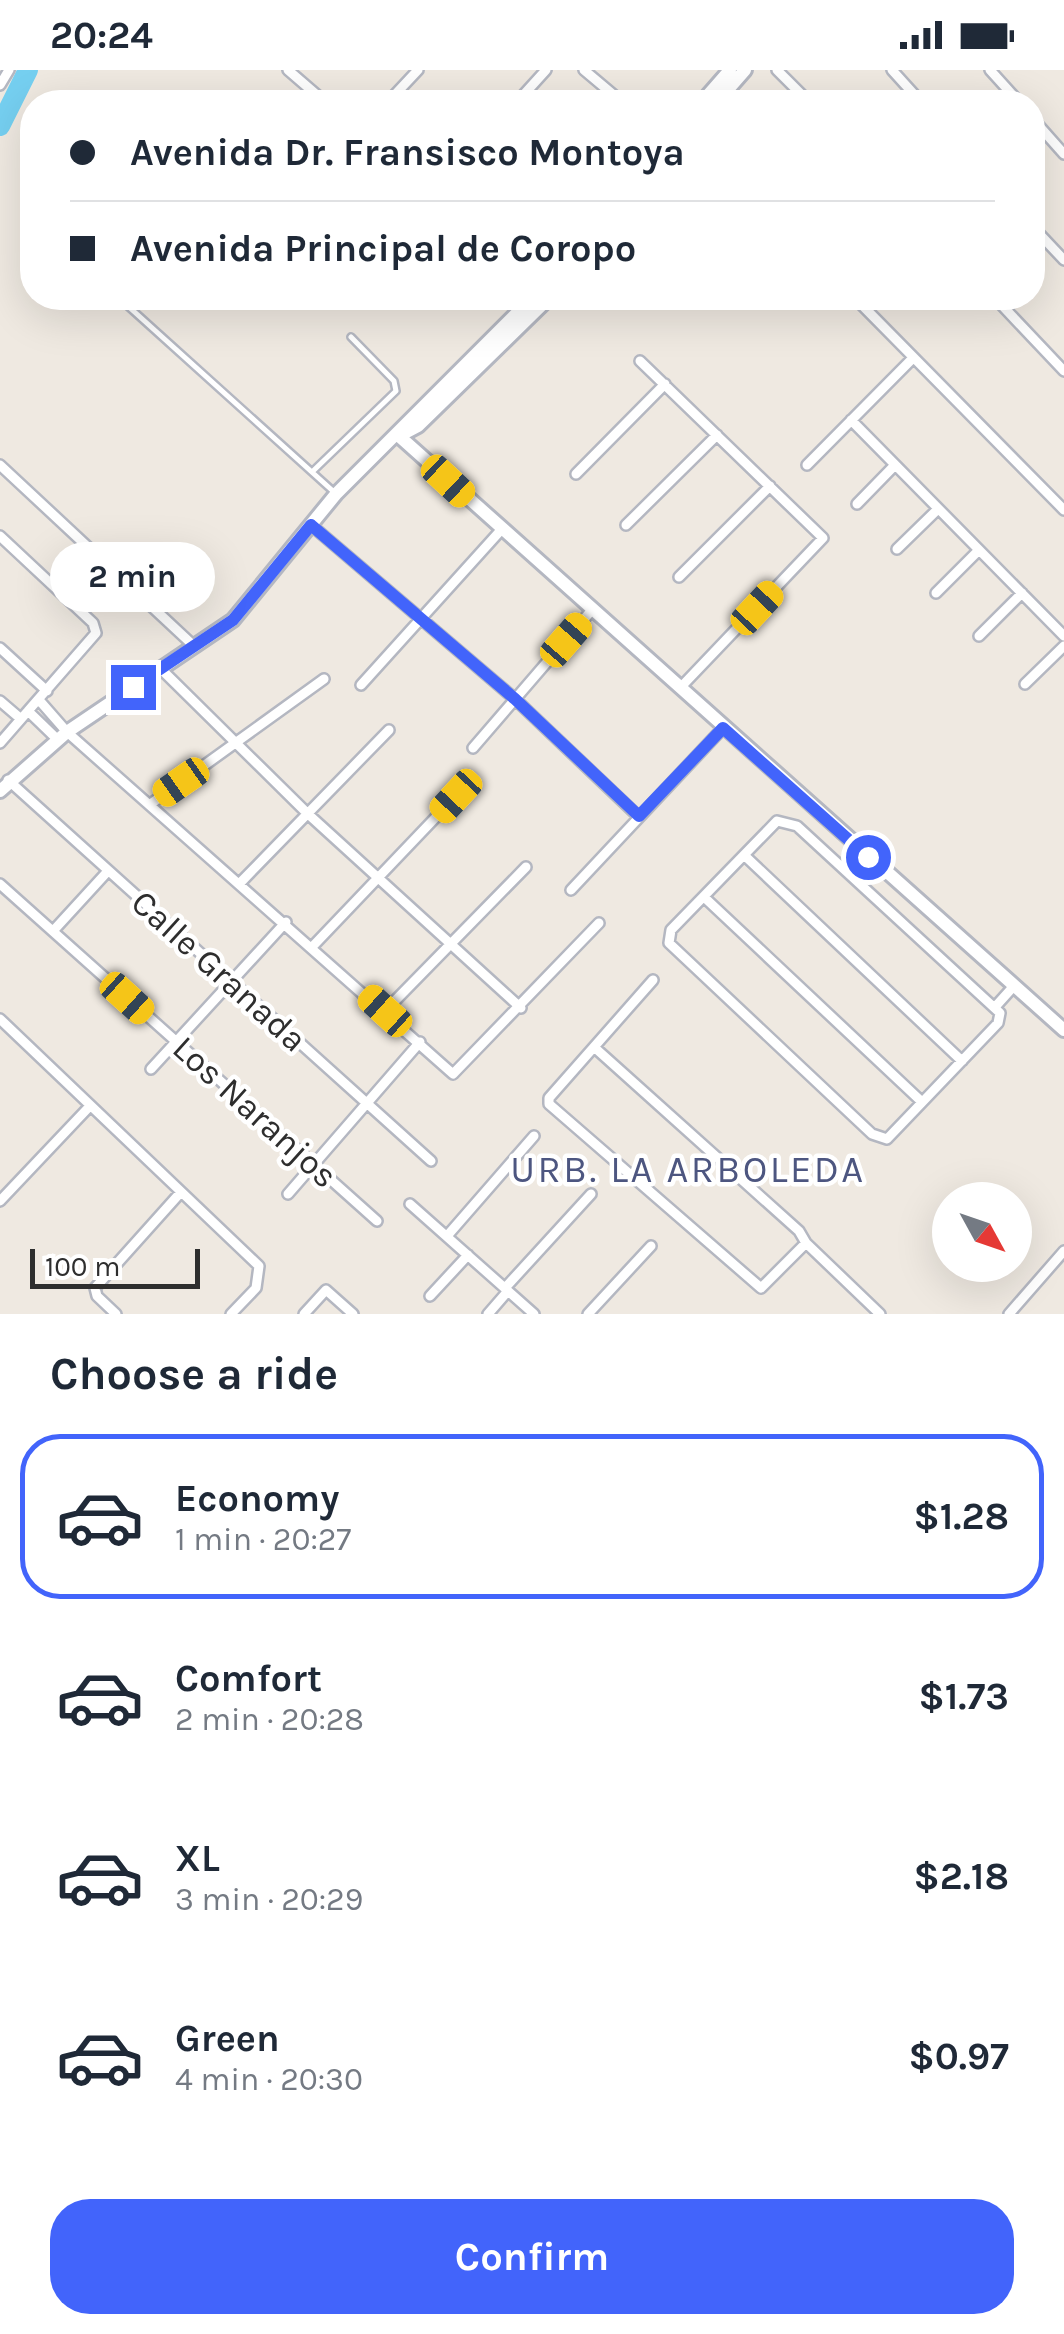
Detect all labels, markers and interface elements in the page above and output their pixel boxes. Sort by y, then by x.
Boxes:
text: 20:24 [50,13,153,58]
text: Avenida Dr. Fransisco Montoya [130,130,685,175]
text: Avenida Principal de Coropo [130,226,636,271]
car [416,450,480,512]
callout: 2 min [51,542,216,612]
text: 2 min [88,558,177,595]
car [726,576,788,640]
car [535,608,597,672]
route end [111,665,156,710]
car [148,753,214,811]
car [425,764,487,828]
route start [846,835,891,880]
street label: Calle Granada [123,882,315,1060]
car [95,967,159,1029]
car [353,980,417,1042]
street label: Los Naranjos [164,1028,346,1196]
district label: URB. LA ARBOLEDA [510,1147,866,1192]
north arrow [932,1182,1032,1282]
map controls [932,1182,1032,1282]
scale bar [30,1244,200,1288]
text: 100 m [45,1250,120,1283]
text: Choose a ride [50,1348,338,1400]
icon: car [55,1472,145,1562]
text: Economy [175,1476,339,1521]
text: $1.28 [914,1494,1009,1539]
text: 1 min · 20:27 [175,1521,351,1558]
icon: car [55,1652,145,1742]
text: Comfort [175,1656,322,1701]
text: $1.73 [919,1674,1009,1719]
text: 2 min · 20:28 [175,1701,364,1738]
icon: car [55,1832,145,1922]
text: XL [175,1836,220,1881]
text: $2.18 [914,1854,1009,1899]
text: 3 min · 20:29 [175,1881,363,1918]
icon: car [55,2012,145,2102]
text: Green [175,2016,280,2061]
text: $0.97 [909,2034,1009,2079]
text: 4 min · 20:30 [175,2061,363,2098]
button: Confirm [50,2199,1014,2314]

